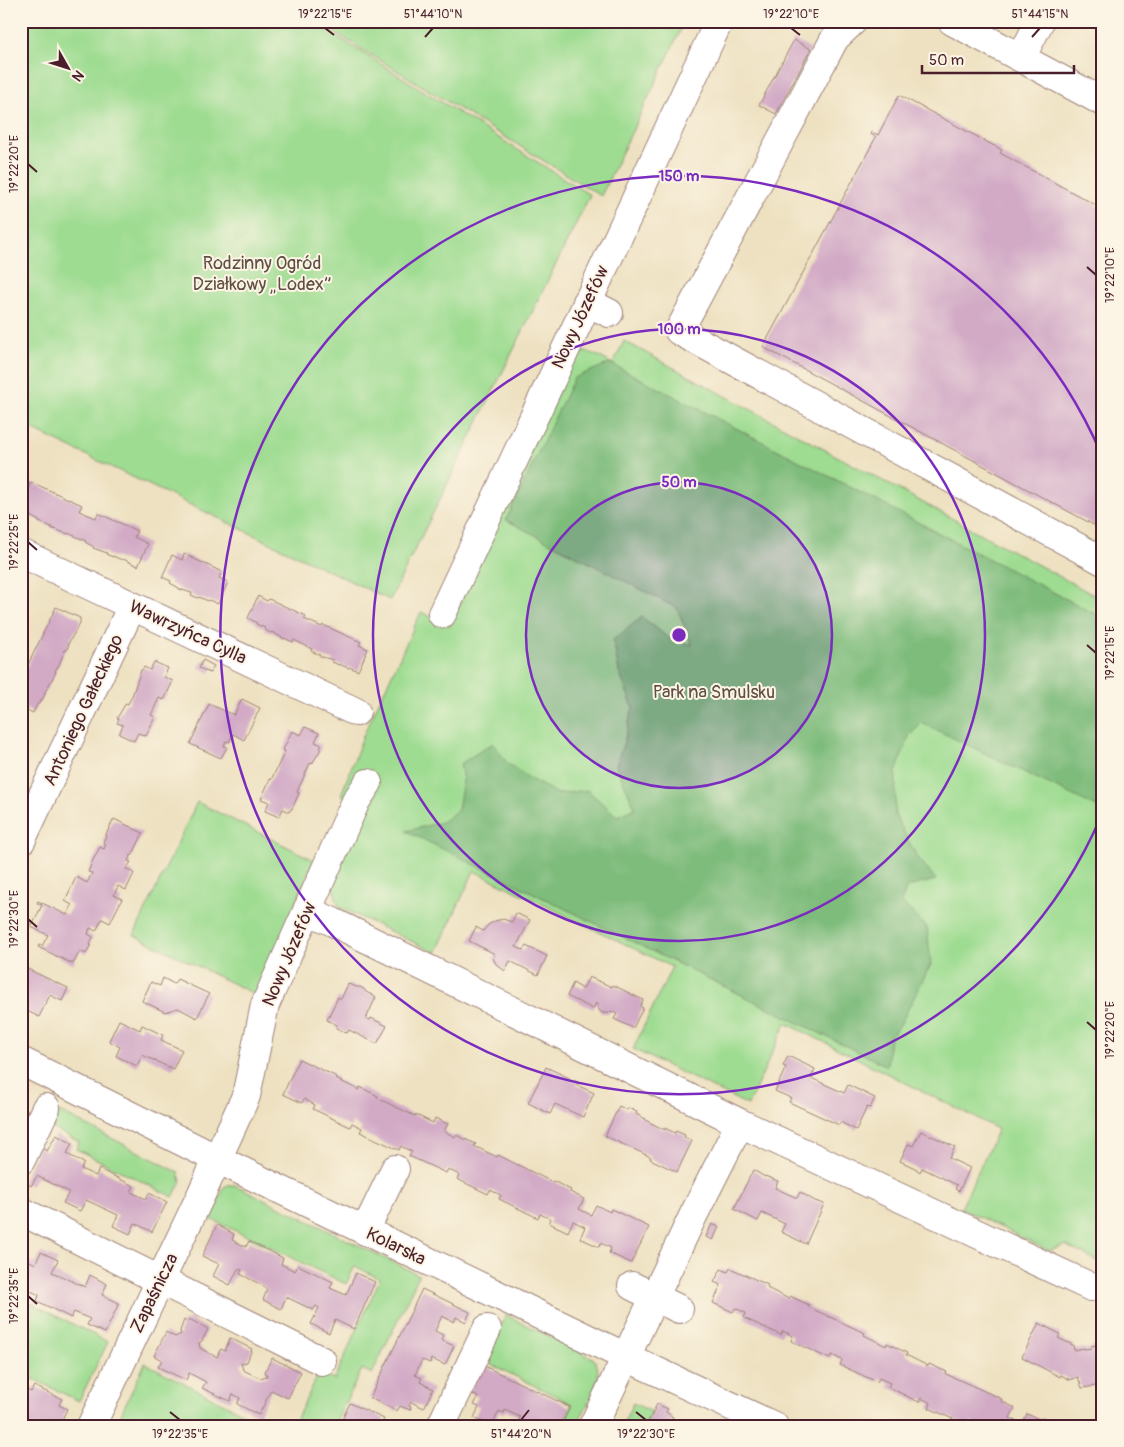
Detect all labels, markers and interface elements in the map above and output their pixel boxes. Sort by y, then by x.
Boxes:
text: 19°22'15"E [298,7,352,22]
text: 51°44'10"N [404,7,462,22]
text: 19°22'10"E [763,7,819,22]
text: 51°44'15"N [1012,7,1068,22]
north arrow [42,42,92,92]
scale bar [922,42,1074,74]
text: 50 m [929,51,964,70]
text: N [68,67,87,85]
text: 19°22'20"E [7,135,22,193]
text: 150 m [659,167,699,186]
text: 19°22'10"E [1103,247,1118,303]
park label: Rodzinny Ogród Działkowy „Lodex” [193,252,331,296]
street label: Nowy Józefów [546,262,614,373]
text: 100 m [658,320,700,339]
text: 50 m [662,473,696,492]
text: 19°22'25"E [7,514,22,570]
street label: Wawrzyńca Cylla [125,595,250,670]
centre of rings [670,626,688,644]
text: 19°22'15"E [1103,626,1118,680]
street label: Antoniego Gałeckiego [38,631,129,790]
park label: Park na Smulsku [653,681,775,704]
text: 19°22'30"E [7,890,22,948]
street label: Nowy Józefów [257,898,322,1010]
text: 19°22'20"E [1103,1001,1118,1059]
street label: Kolarska [362,1222,429,1271]
street label: Zapaśnicza [125,1250,184,1337]
text: 19°22'35"E [7,1268,22,1324]
text: 19°22'35"E [152,1427,208,1442]
text: 51°44'20"N [491,1427,551,1442]
text: 19°22'30"E [617,1427,675,1442]

